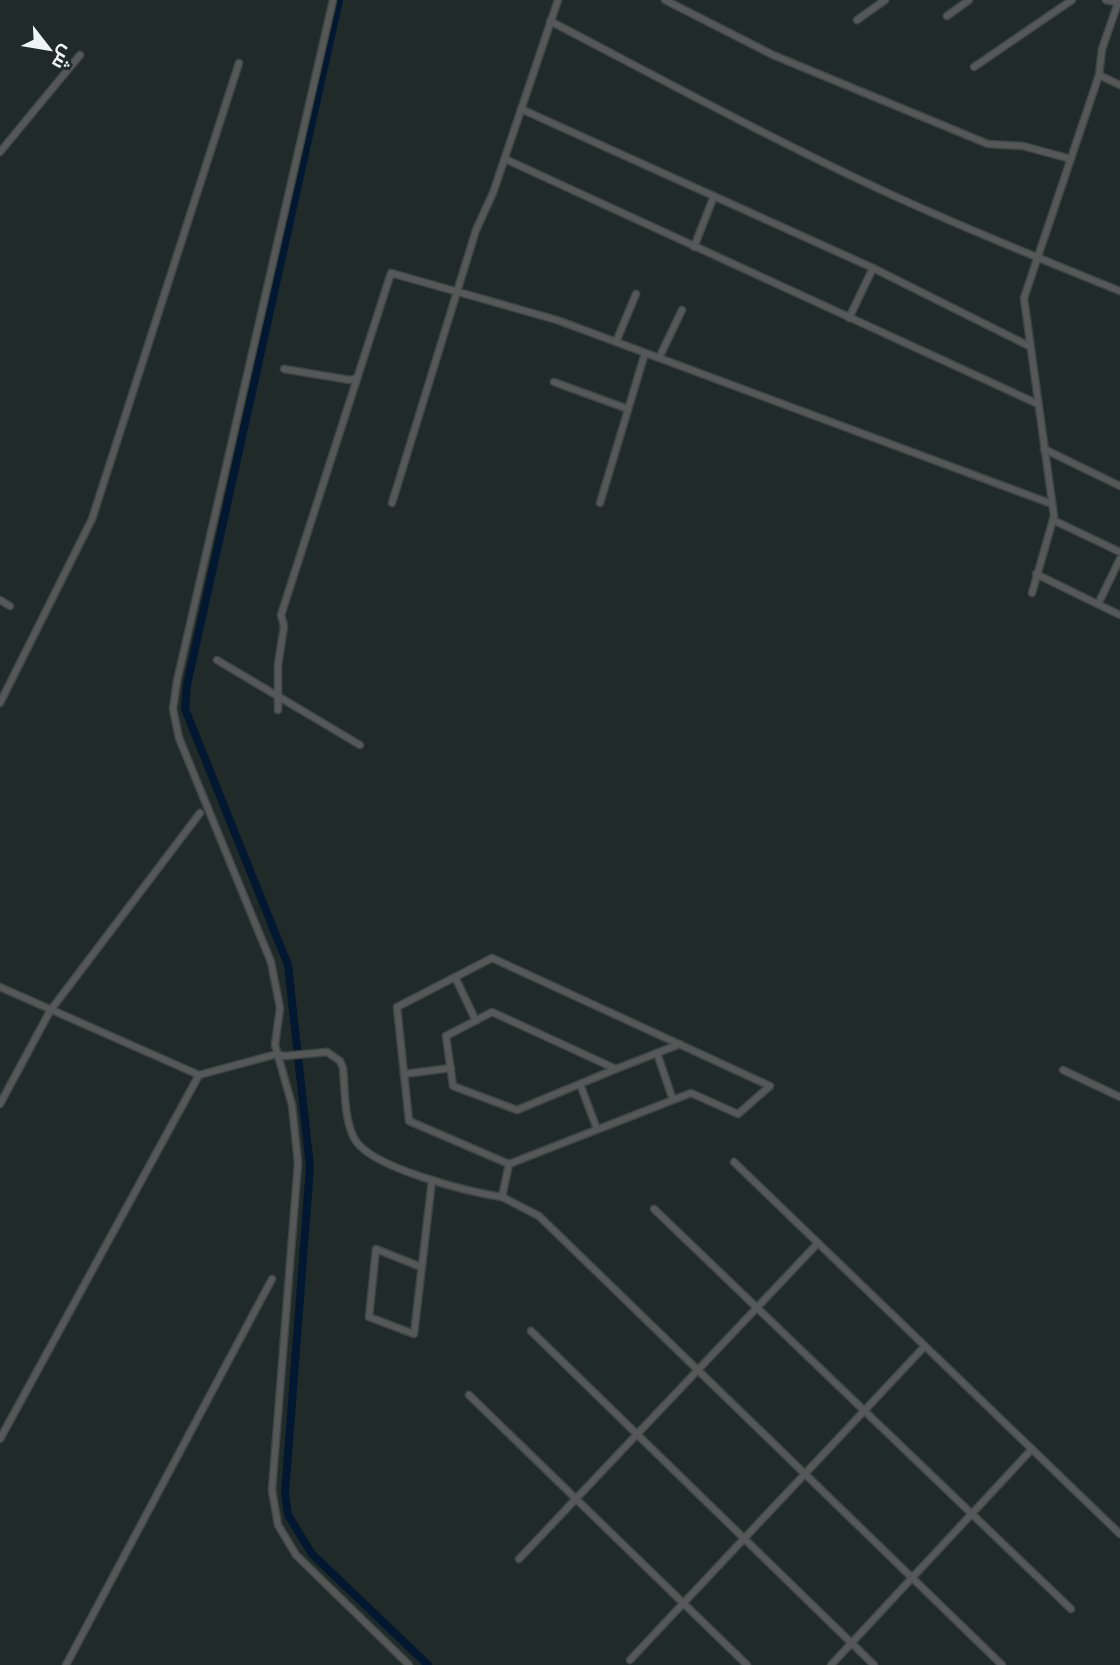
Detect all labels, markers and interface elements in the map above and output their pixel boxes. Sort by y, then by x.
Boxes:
north arrow [14,14,84,84]
text: ش [47,41,78,73]

